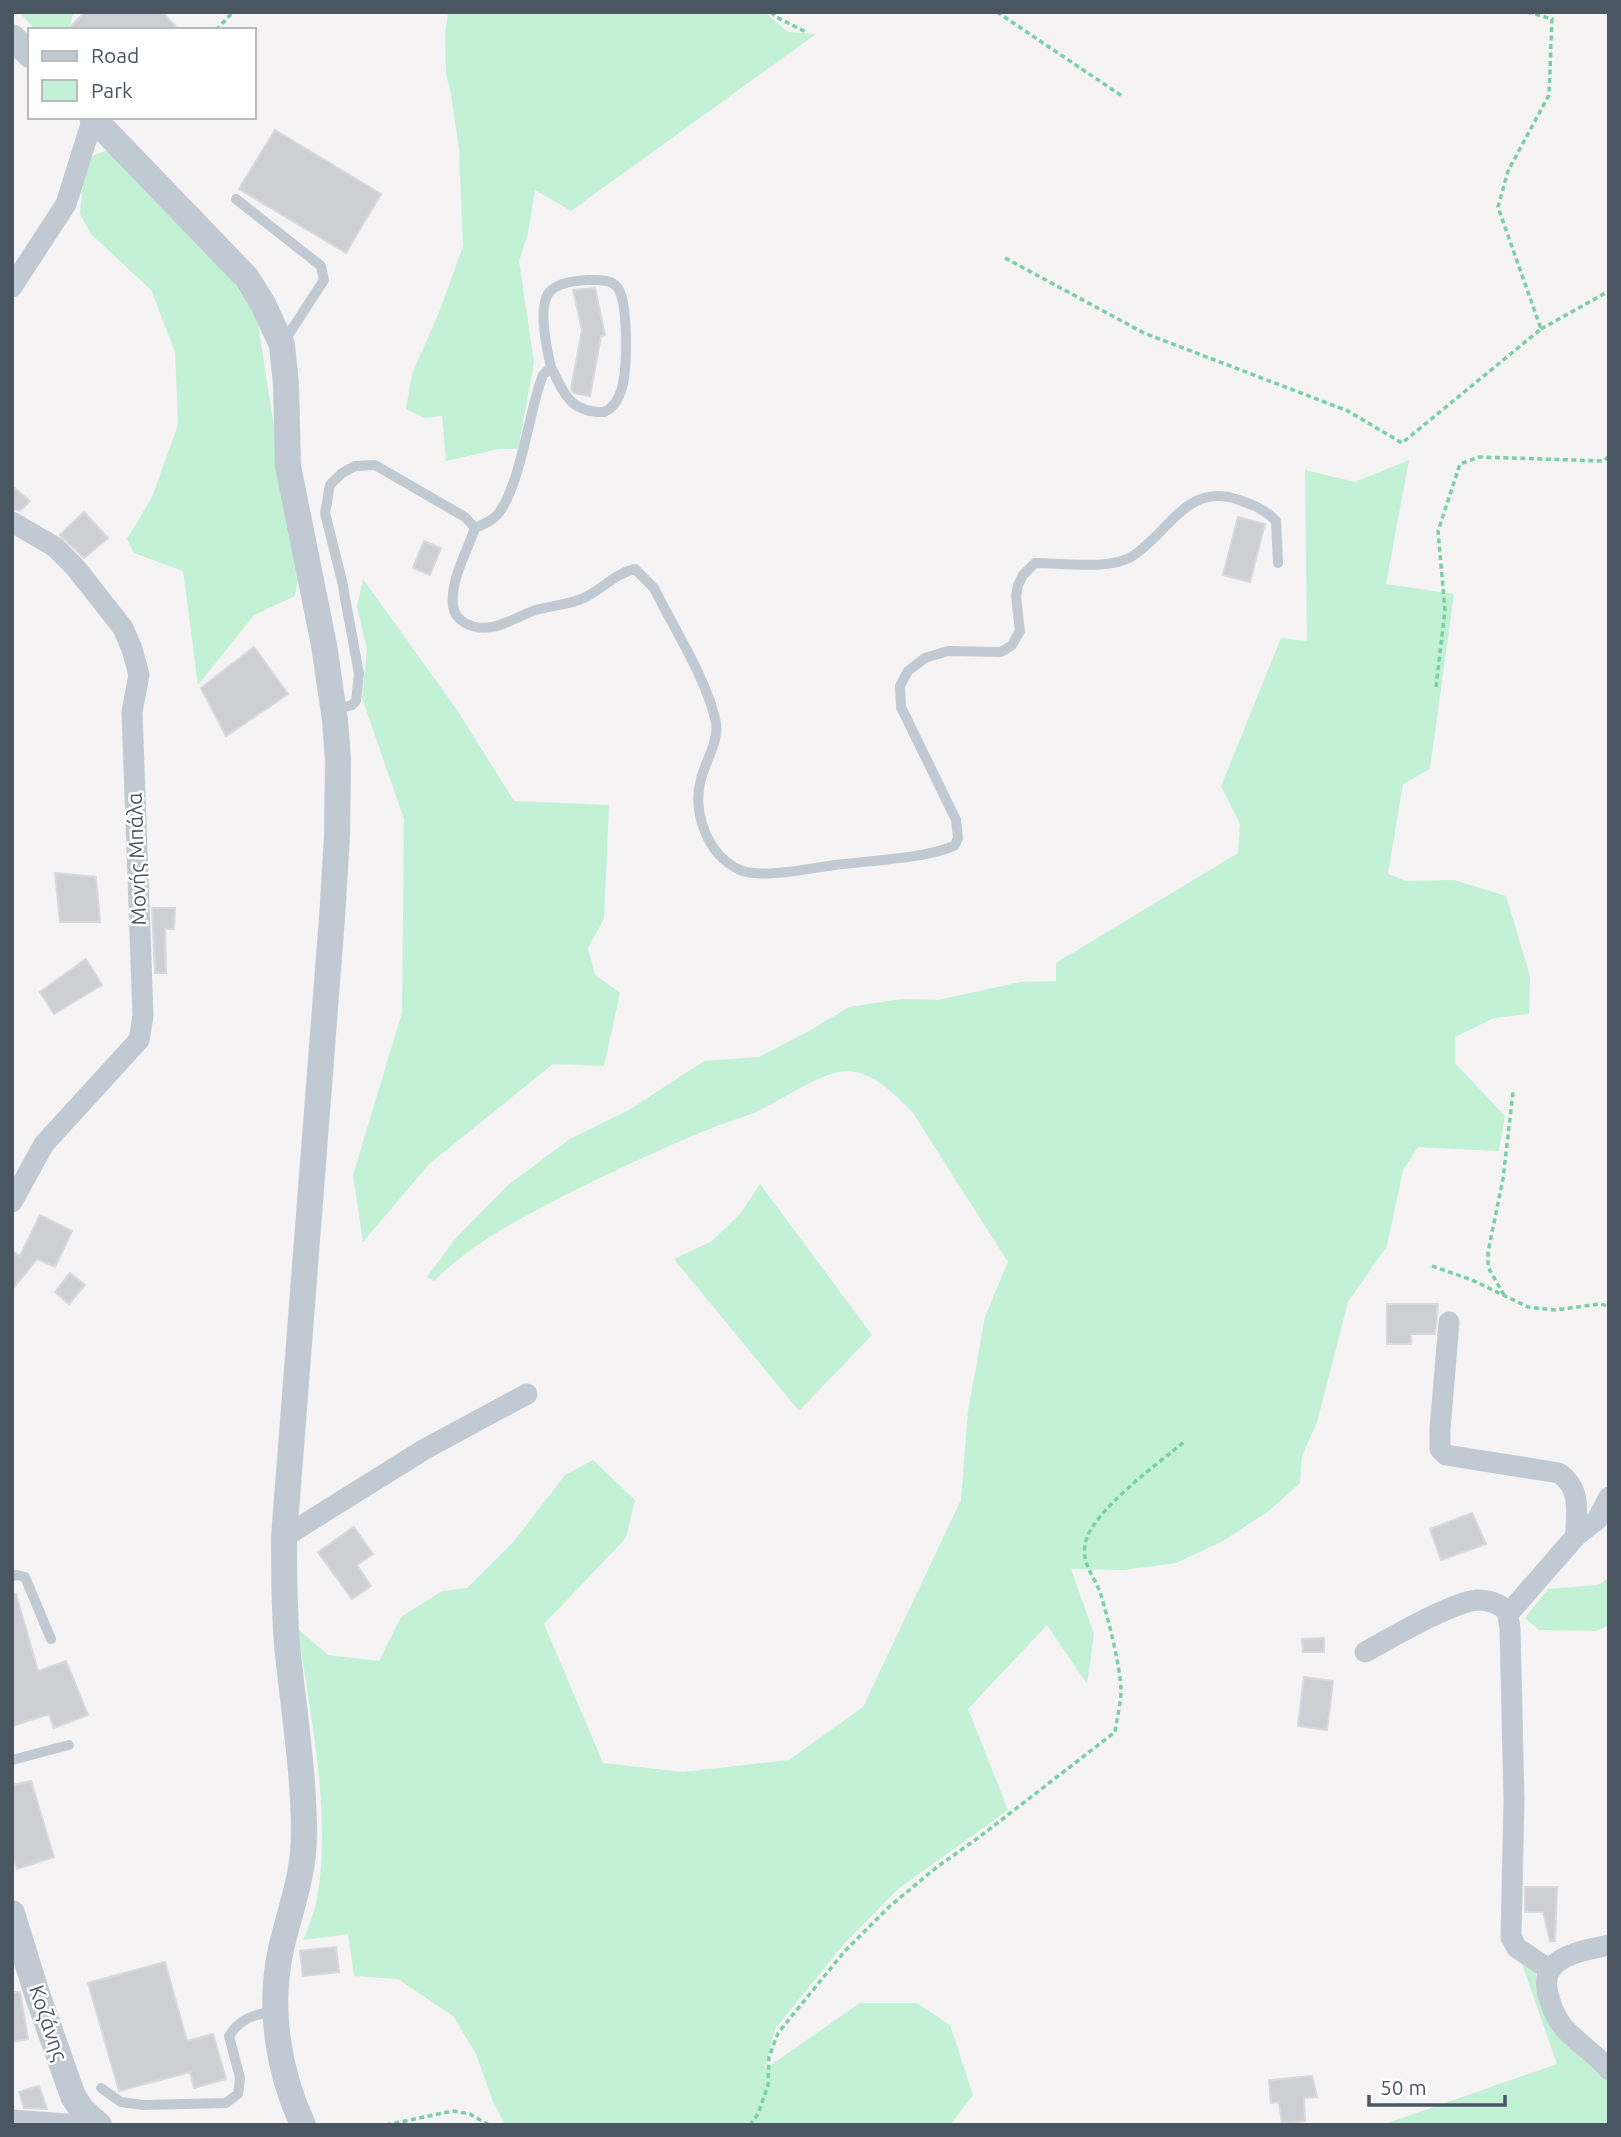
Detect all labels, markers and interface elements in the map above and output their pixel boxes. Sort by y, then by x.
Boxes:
legend [28,28,256,119]
text: Road [91,43,139,67]
text: Park [91,78,133,102]
street label: Μονής Μπάλα [122,792,150,926]
street label: Κοζάνης [25,1982,73,2064]
scale bar [1369,2064,1506,2108]
text: 50 m [1380,2075,1427,2099]

